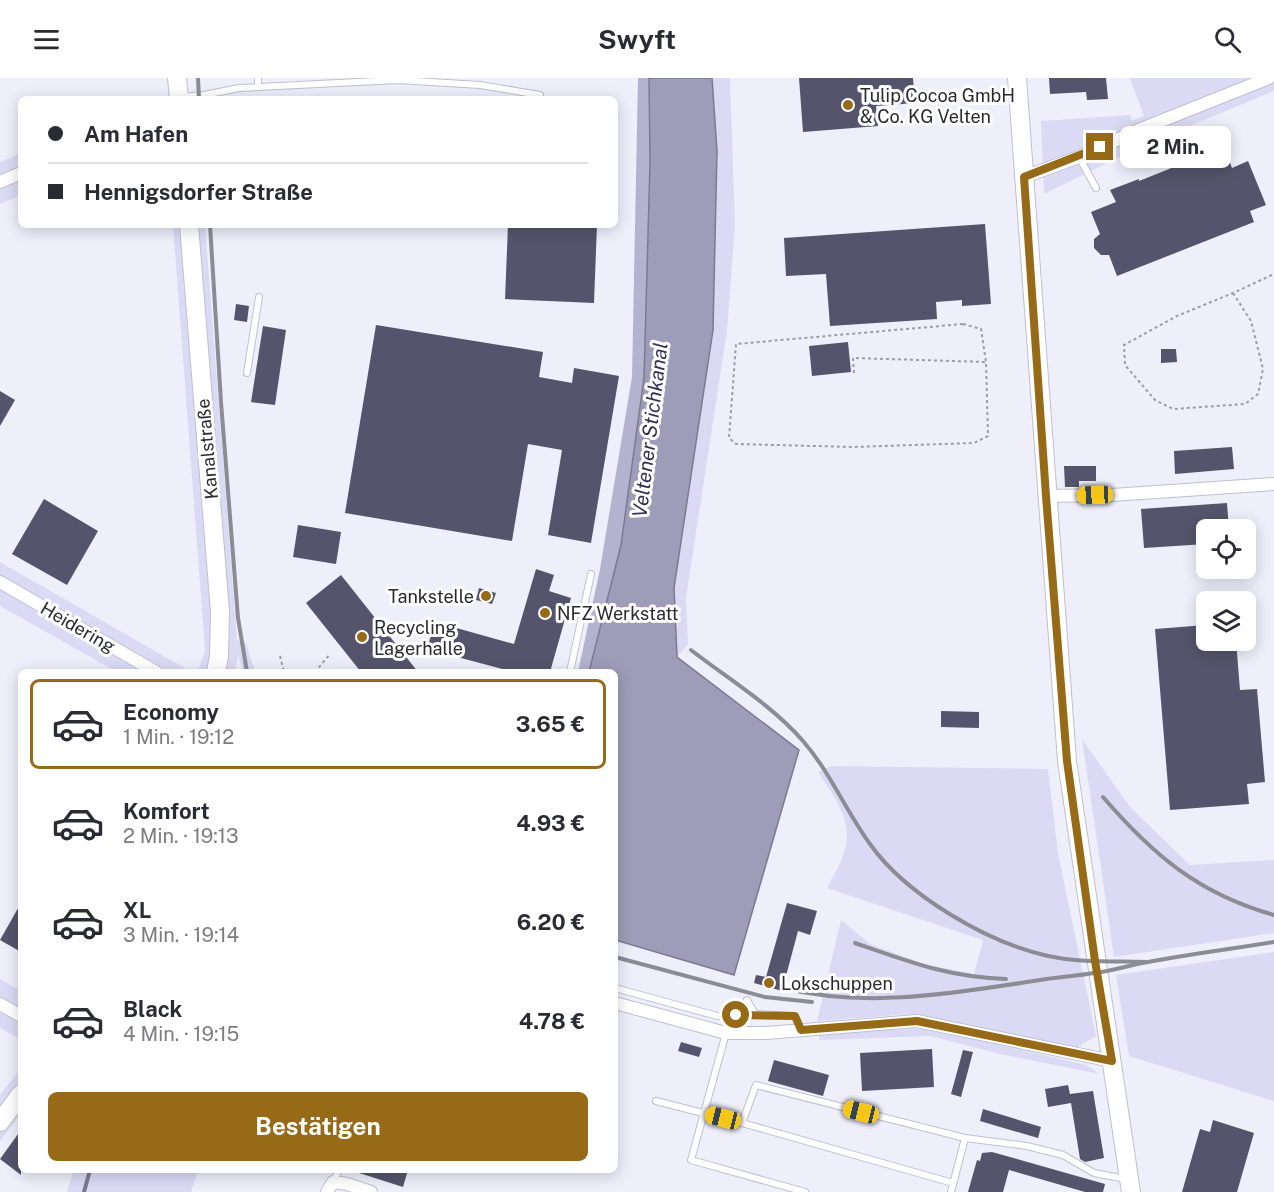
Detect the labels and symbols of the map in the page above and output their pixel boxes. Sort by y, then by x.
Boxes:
place label: Tulip Cocoa GmbH & Co. KG Velten [860,85,1015,127]
marker: Tulip Cocoa GmbH & Co. KG Velten [841,98,855,112]
callout: 2 Min. [1121,126,1232,168]
route end [1086,133,1113,160]
water label: Veltener Stichkanal [627,341,673,519]
street label: Kanalstraße [192,398,222,500]
car [1077,485,1113,505]
place label: Tankstelle [388,586,474,607]
marker: Tankstelle [479,589,493,603]
street label: Heidering [37,597,119,657]
place label: NFZ Werkstatt [557,603,679,624]
marker: NFZ Werkstatt [538,606,552,620]
place label: Recycling Lagerhalle [374,617,463,659]
marker: Recycling Lagerhalle [355,630,369,644]
place label: Lokschuppen [781,973,893,994]
marker: Lokschuppen [762,976,776,990]
route start [722,1001,749,1028]
car [841,1099,881,1125]
car [703,1105,743,1131]

